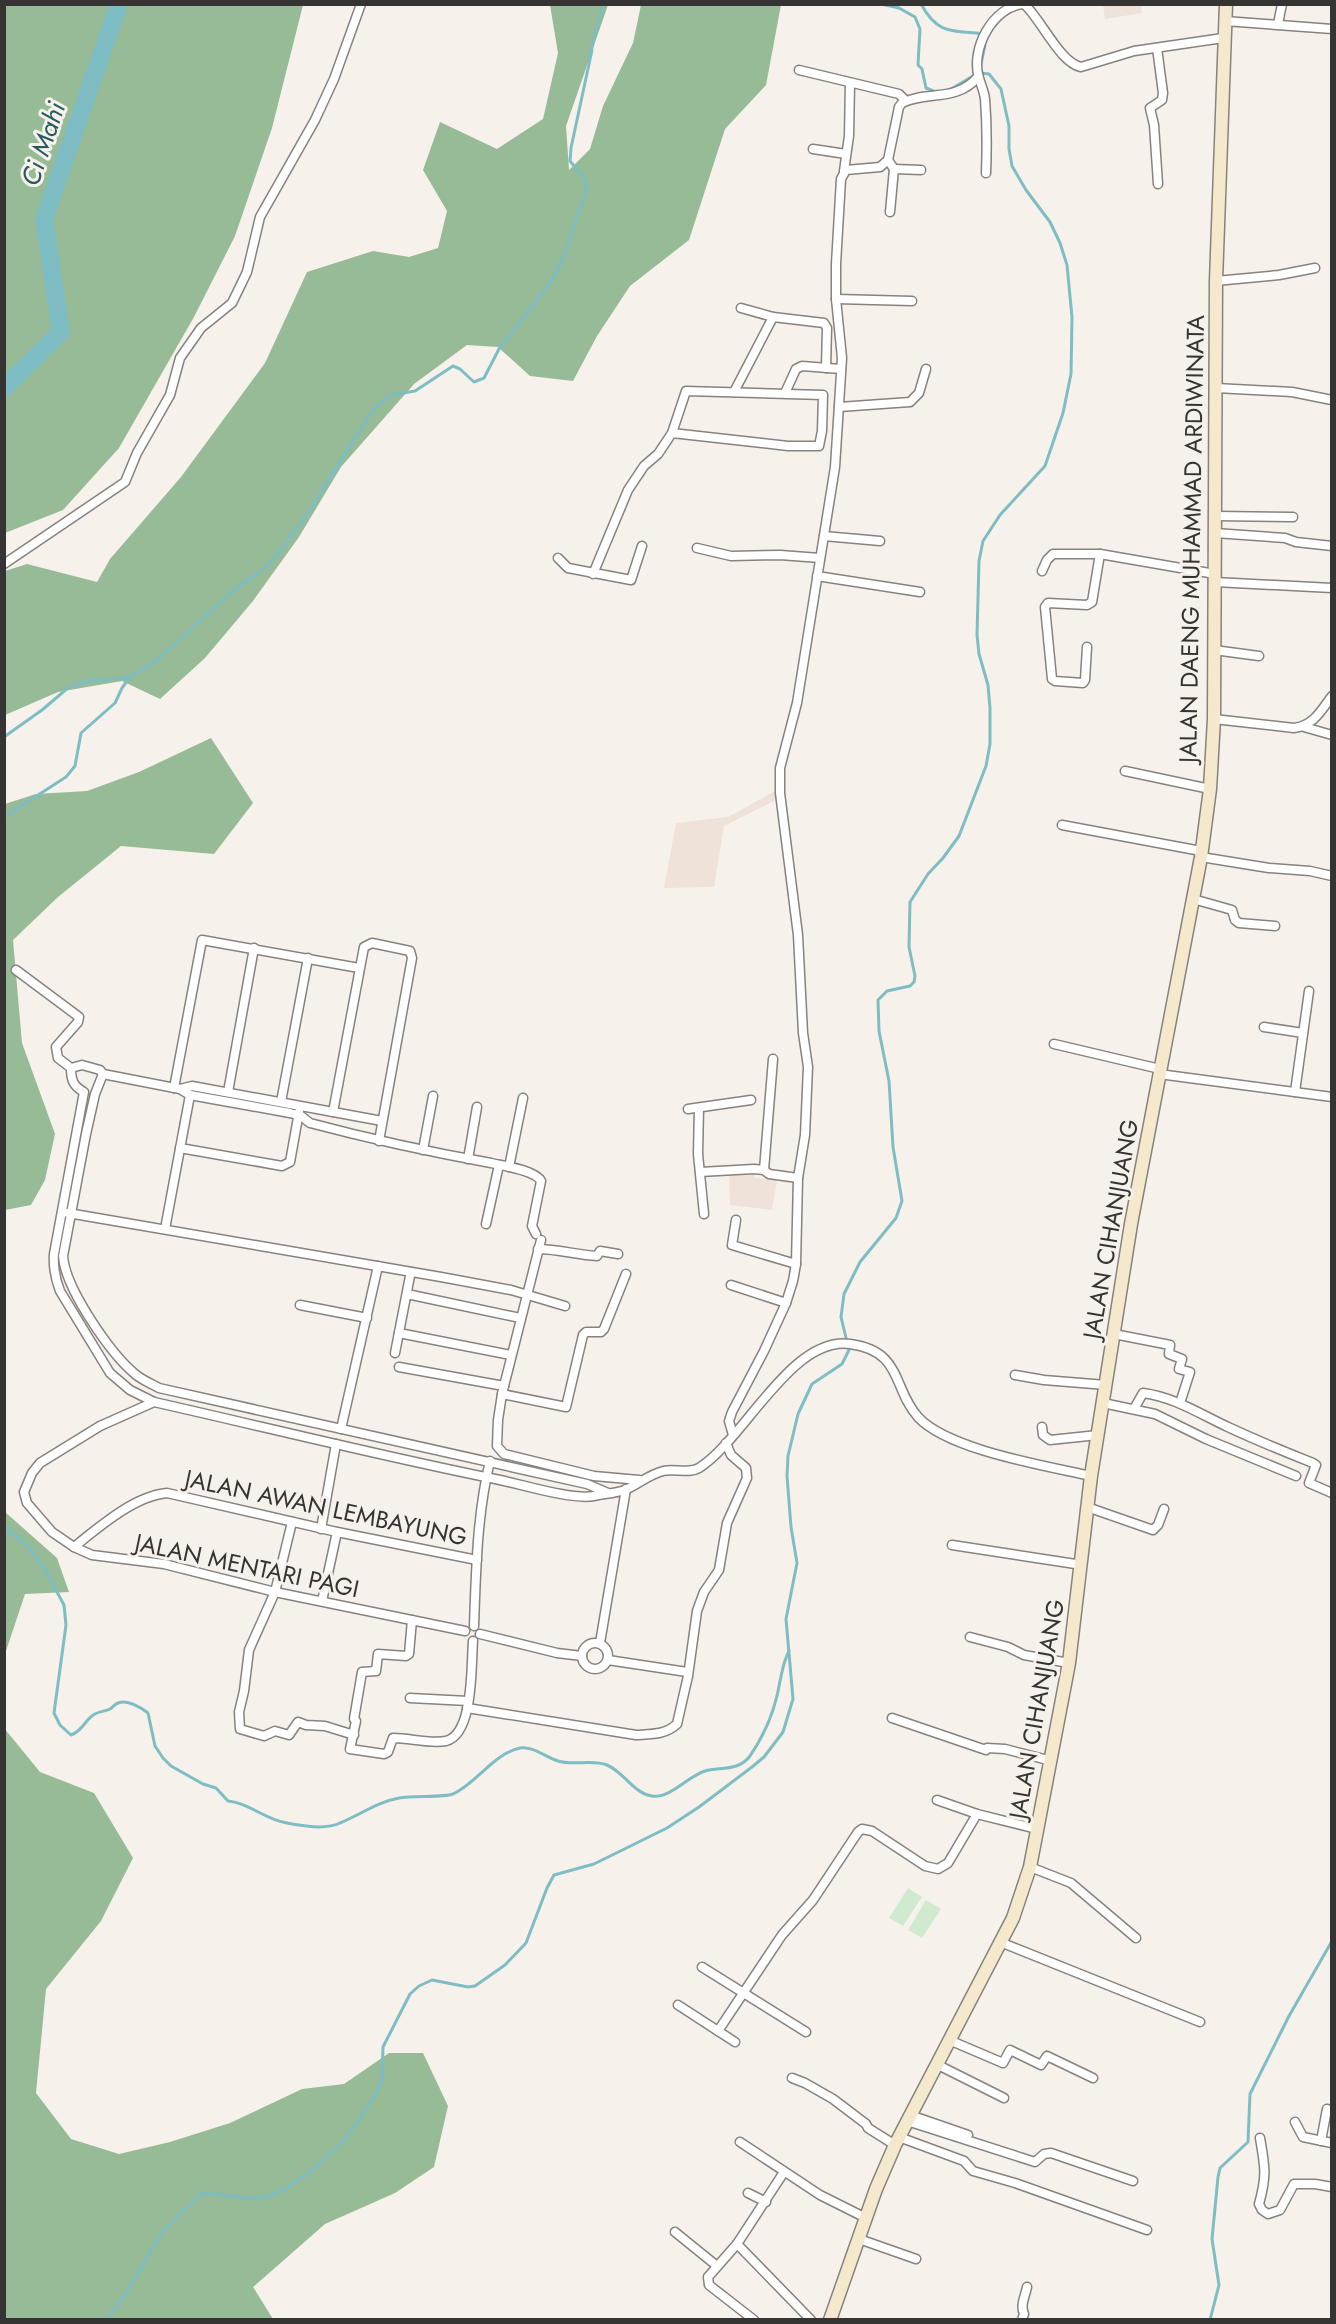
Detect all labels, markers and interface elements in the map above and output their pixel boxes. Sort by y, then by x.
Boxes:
water label: Ci Mahi [11,97,75,191]
street label: JALAN DAENG MUHAMMAD ARDIWINATA [1170,315,1213,766]
street label: JALAN CIHANJUANG [1073,1116,1147,1344]
street label: JALAN AWAN LEMBAYUNG [179,1460,470,1555]
street label: JALAN MENTARI PAGI [129,1524,362,1606]
street label: JALAN CIHANJUANG [999,1596,1073,1824]

